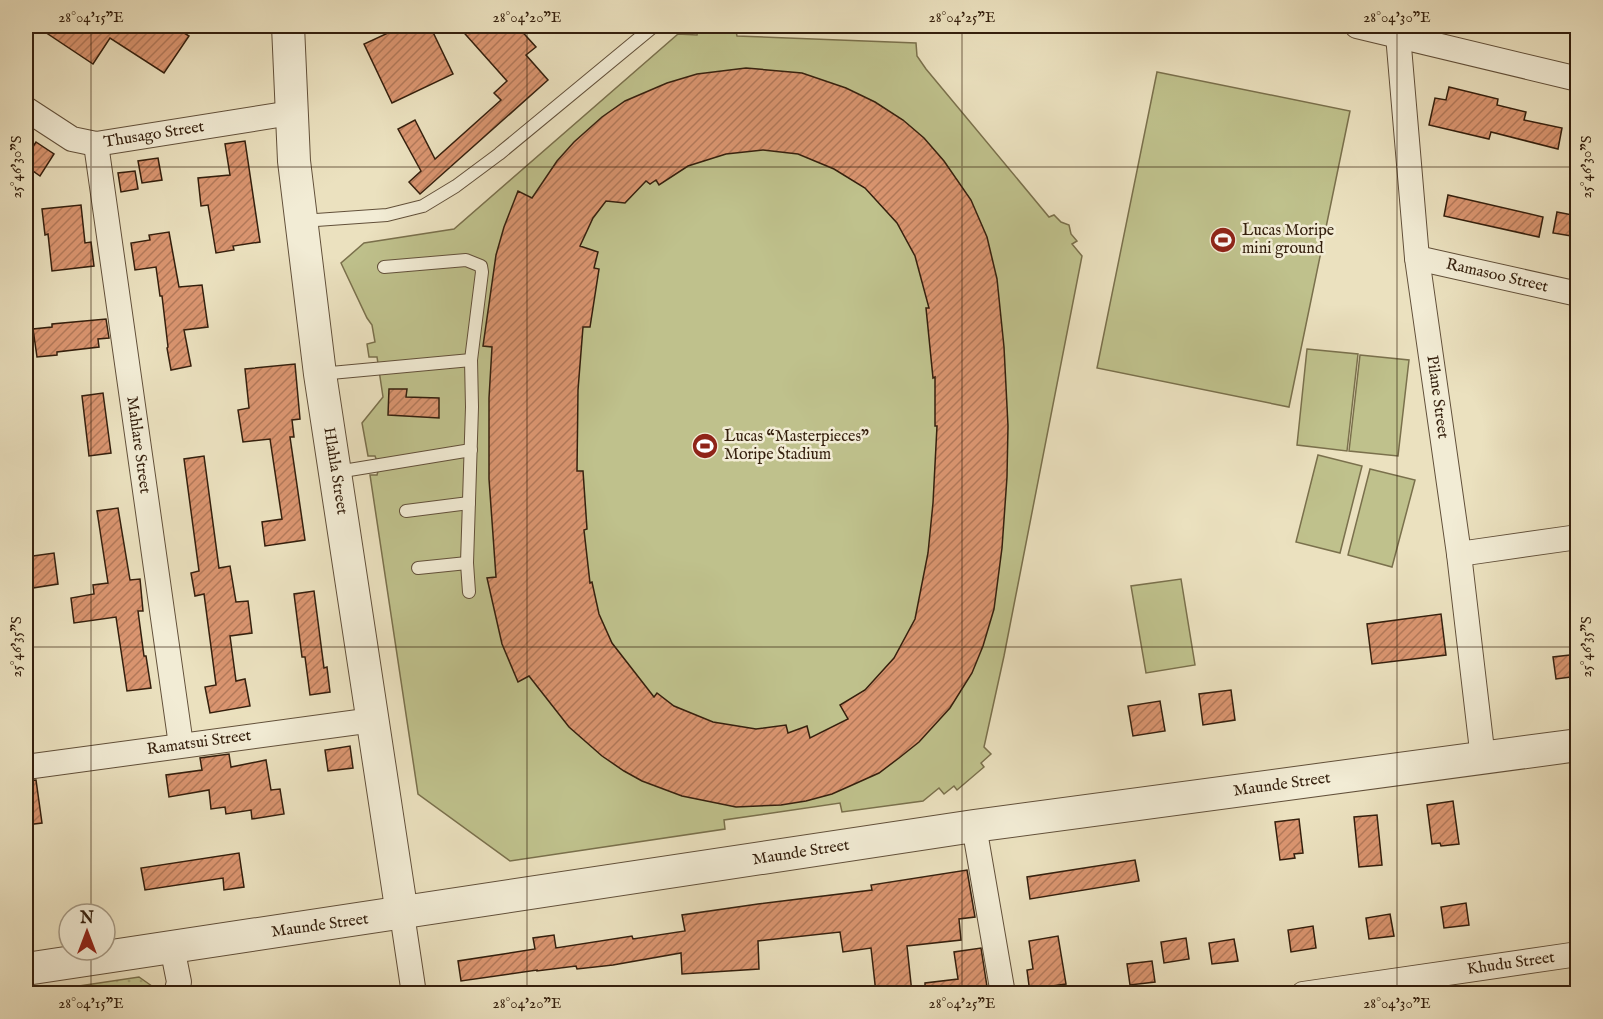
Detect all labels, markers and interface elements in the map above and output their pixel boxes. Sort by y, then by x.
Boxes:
text: 28°04'15"E [58,8,124,27]
text: 28°04'20"E [493,8,561,27]
text: 28°04'25"E [929,8,995,27]
text: 28°04'30"E [1363,8,1431,27]
street label: Thusago Street [102,117,206,153]
text: 25°46'30"S [7,135,26,199]
text: 25°46'30"S [1577,135,1596,199]
place label: Lucas Moripe mini ground [1242,221,1334,259]
sports icon: Lucas Moripe mini ground [1208,225,1238,255]
street label: Ramasoo Street [1444,255,1551,298]
street label: Pilane Street [1421,354,1453,440]
street label: Mahlare Street [121,395,155,496]
street label: Hlahla Street [318,426,352,517]
place label: Lucas “Masterpieces” Moripe Stadium [724,427,869,465]
sports icon: Lucas “Masterpieces” Moripe Stadium [690,431,720,461]
text: 25°46'35"S [7,616,26,678]
text: 25°46'35"S [1577,616,1596,678]
street label: Ramatsui Street [146,726,253,760]
street label: Maunde Street [1232,768,1332,802]
street label: Maunde Street [751,835,851,871]
north arrow [57,902,117,962]
text: N [79,909,94,929]
street label: Maunde Street [270,909,370,943]
street label: Khudu Street [1466,948,1557,980]
text: 28°04'15"E [58,994,124,1013]
text: 28°04'20"E [493,994,561,1013]
text: 28°04'25"E [929,994,995,1013]
text: 28°04'30"E [1363,994,1431,1013]

